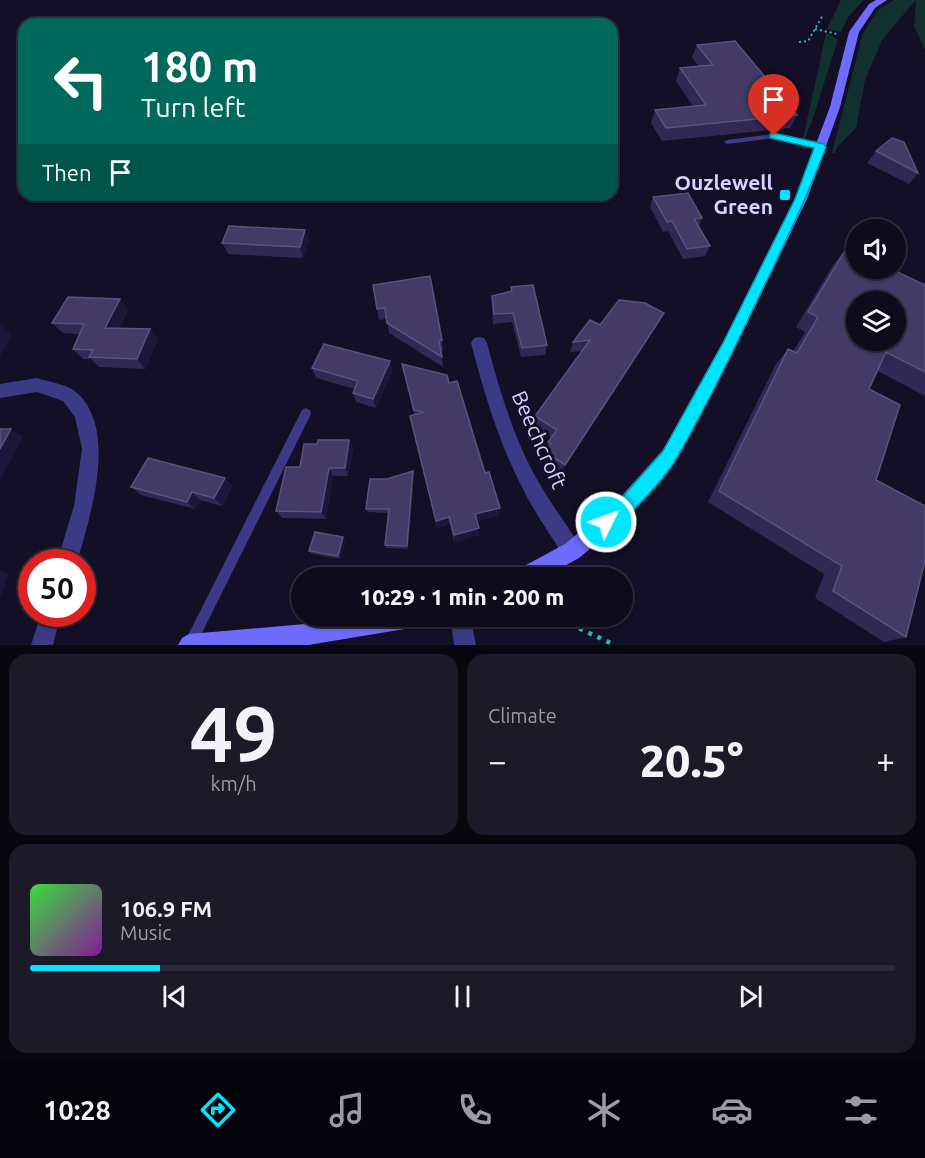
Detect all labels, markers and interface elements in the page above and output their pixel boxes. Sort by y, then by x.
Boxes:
icon: left [42,42,120,120]
text: 180 m [141,43,258,90]
pin [748,74,799,136]
icon: arrive [757,83,790,116]
text: Turn left [141,92,245,122]
icon: arrive [104,156,137,189]
text: Then [42,160,92,185]
place label: Ouzlewell Green [674,170,773,218]
marker: Ouzlewell Green [778,188,792,202]
map controls [846,219,906,351]
button: sound [846,219,906,279]
button: layers [846,291,906,351]
street label: Beechcroft [508,387,572,492]
position arrow [574,490,638,554]
speed limit sign: 50 [18,549,96,627]
text: 10:29 · 1 min · 200 m [360,584,564,609]
text: 49 [190,689,277,777]
text: Climate [488,704,557,727]
text: 20.5° [640,735,743,786]
text: − [488,742,507,779]
text: + [876,742,895,779]
text: km/h [210,772,257,795]
text: 106.9 FM [120,896,212,921]
text: Music [120,921,172,944]
icon: previous [158,980,191,1013]
icon: pause [446,980,479,1013]
icon: next [734,980,767,1013]
icon: directions [197,1089,239,1131]
icon: music [326,1089,368,1131]
icon: phone [454,1089,496,1131]
icon: climate [583,1089,625,1131]
icon: car [711,1089,753,1131]
icon: filters [840,1089,882,1131]
text: 10:28 [43,1095,111,1125]

